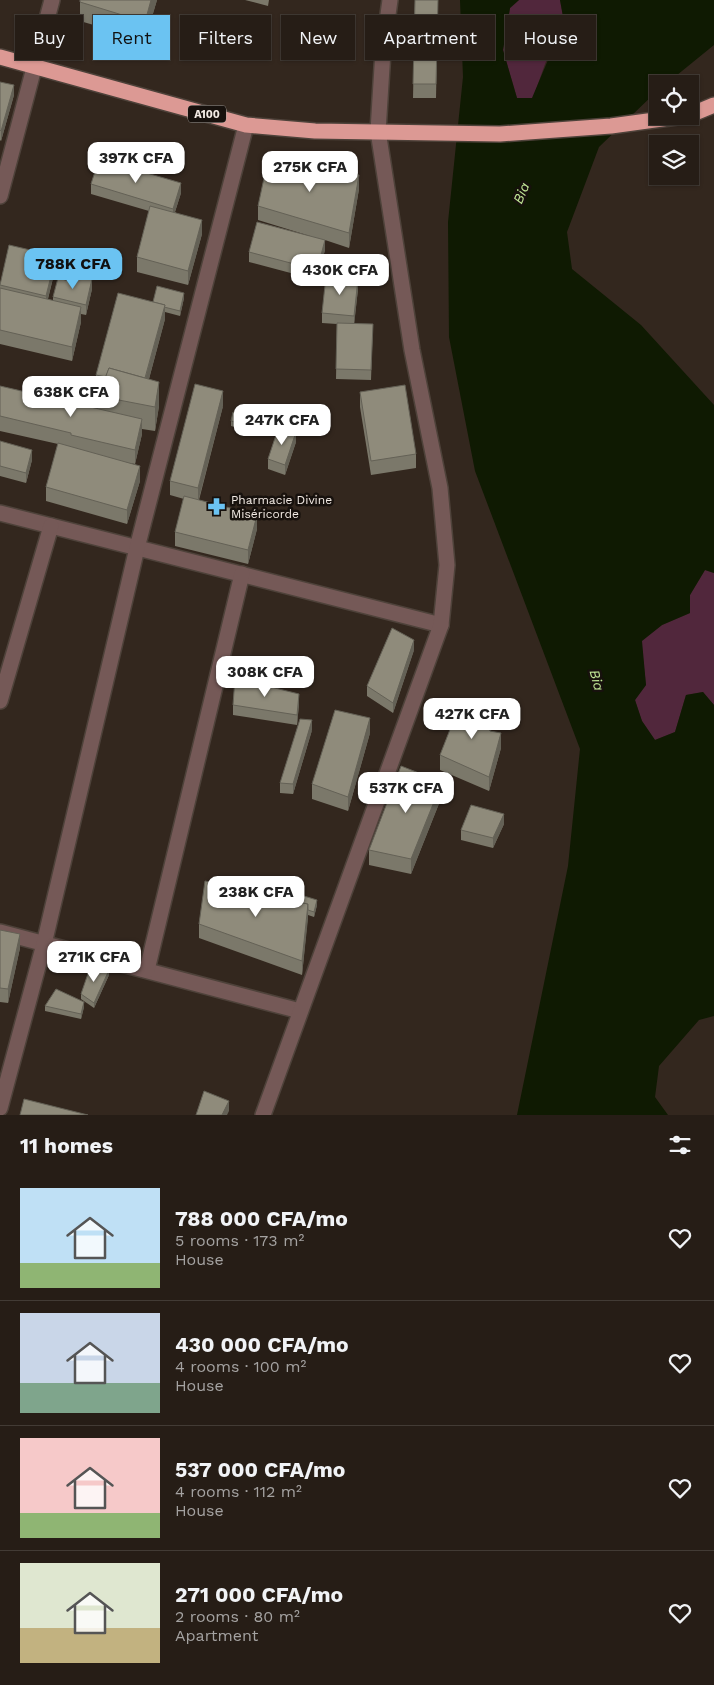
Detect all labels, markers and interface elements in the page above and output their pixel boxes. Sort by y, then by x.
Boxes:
chip: Buy [15,15,83,60]
chip: Rent [93,15,170,60]
chip: Filters [180,15,271,60]
chip: New [281,15,355,60]
chip: Apartment [365,15,495,60]
chip: House [505,15,596,60]
map controls [649,75,699,185]
button: locate [649,75,699,125]
road number: A100 [188,106,226,122]
button: layers [649,135,699,185]
pin: 397K CFA [84,142,188,184]
text: 397K CFA [99,148,173,167]
pin: 275K CFA [258,150,362,193]
text: 275K CFA [273,157,347,176]
water label: Bia [509,180,533,206]
pin: 788K CFA [21,248,125,290]
text: 788K CFA [35,254,111,273]
pin: 430K CFA [288,254,392,296]
text: 430K CFA [302,260,378,279]
pin: 638K CFA [19,376,123,418]
text: 638K CFA [33,382,109,401]
pin: 247K CFA [230,404,334,446]
text: 247K CFA [245,410,319,429]
place label: Pharmacie Divine Miséricorde [231,493,332,521]
pharmacy icon: Pharmacie Divine Miséricorde [207,497,227,517]
pin: 308K CFA [213,656,317,698]
text: 308K CFA [227,662,303,681]
water label: Bia [587,668,607,693]
pin: 427K CFA [420,698,524,740]
text: 427K CFA [434,704,510,723]
pin: 537K CFA [354,772,458,814]
text: 537K CFA [369,778,443,797]
pin: 238K CFA [204,876,308,918]
text: 238K CFA [218,882,294,901]
pin: 271K CFA [42,940,146,983]
text: 271K CFA [58,947,130,966]
icon: filters [666,1131,694,1159]
text: 11 homes [20,1133,113,1158]
text: 788 000 CFA/mo [175,1206,348,1231]
icon: home [60,1208,120,1268]
icon: heart [666,1224,694,1252]
text: 5 rooms · 173 m² [175,1231,304,1250]
text: House [175,1250,224,1269]
text: 430 000 CFA/mo [175,1332,349,1357]
icon: home [60,1333,120,1393]
icon: heart [666,1349,694,1377]
text: 4 rooms · 100 m² [175,1357,306,1376]
text: House [175,1376,224,1395]
text: 537 000 CFA/mo [175,1457,345,1482]
icon: home [60,1458,120,1518]
icon: heart [666,1474,694,1502]
text: 4 rooms · 112 m² [175,1482,302,1501]
text: House [175,1501,224,1520]
text: 271 000 CFA/mo [175,1582,343,1607]
icon: home [60,1583,120,1643]
icon: heart [666,1599,694,1627]
text: 2 rooms · 80 m² [175,1607,300,1626]
text: Apartment [175,1626,258,1645]

